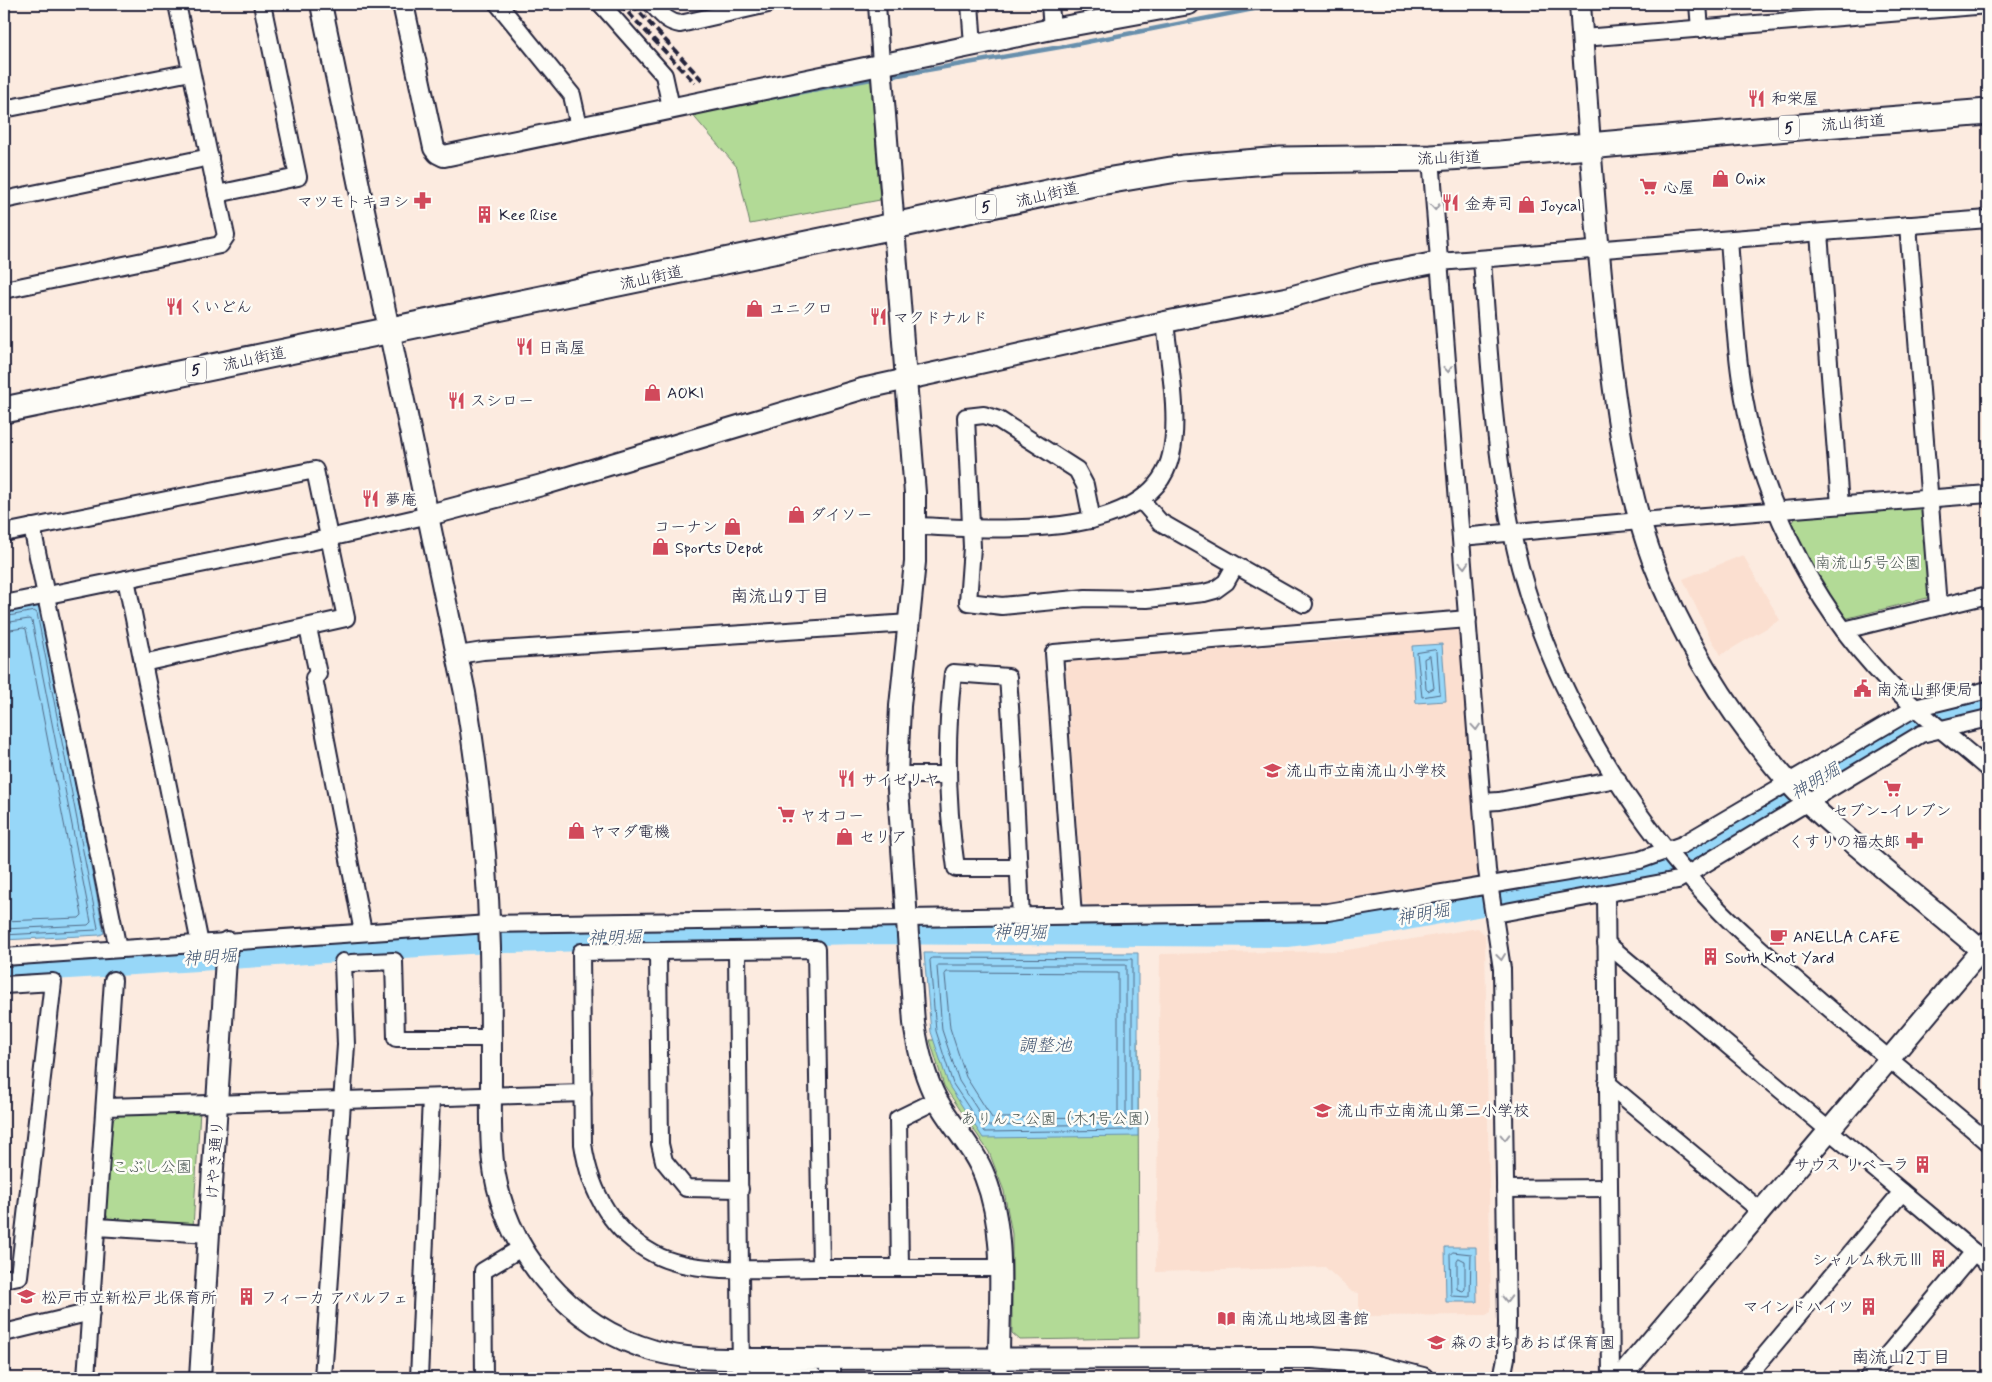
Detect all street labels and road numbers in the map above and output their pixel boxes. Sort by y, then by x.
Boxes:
street label: 流山街道 [1820,111,1886,136]
road number: 5 [1779,116,1799,140]
street label: 流山街道 [1417,147,1481,170]
street label: 流山街道 [1014,178,1081,213]
road number: 5 [976,194,996,220]
street label: 流山街道 [618,262,685,295]
street label: 流山街道 [221,343,288,376]
road number: 5 [186,358,206,382]
street label: けやき通り [202,1119,229,1201]

